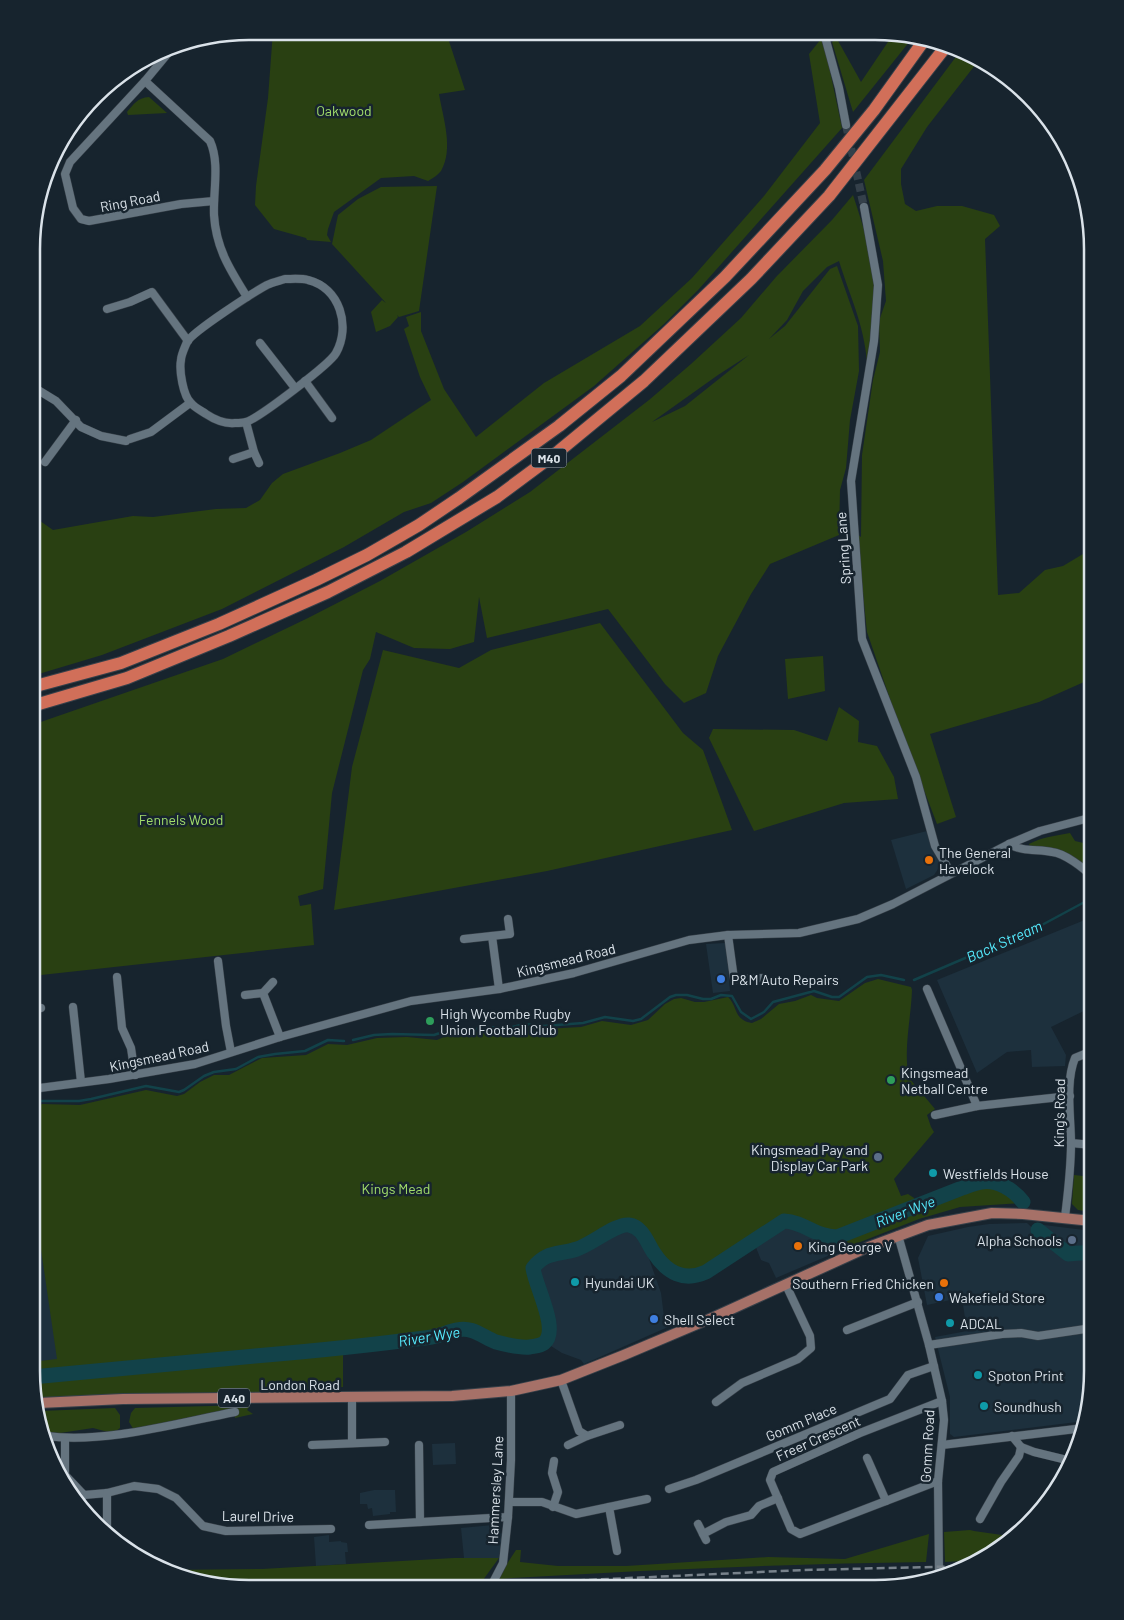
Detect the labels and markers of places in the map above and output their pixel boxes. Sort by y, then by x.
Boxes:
place label: The General Havelock [939,844,1011,877]
marker: The General Havelock [923,854,935,866]
place label: P&M Auto Repairs [731,971,839,988]
marker: P&M Auto Repairs [715,973,727,985]
place label: High Wycombe Rugby Union Football Club [440,1005,571,1038]
marker: High Wycombe Rugby Union Football Club [424,1015,436,1027]
place label: Kingsmead Netball Centre [901,1064,988,1097]
marker: Kingsmead Netball Centre [885,1074,897,1086]
place label: Kingsmead Pay and Display Car Park [751,1141,868,1174]
marker: Kingsmead Pay and Display Car Park [872,1151,884,1163]
place label: Westfields House [943,1165,1049,1182]
marker: Westfields House [927,1167,939,1179]
place label: Alpha Schools [977,1232,1062,1249]
marker: Alpha Schools [1066,1234,1078,1246]
place label: King George V [808,1238,893,1255]
marker: King George V [792,1240,804,1252]
place label: Hyundai UK [585,1274,655,1291]
place label: Southern Fried Chicken [792,1275,934,1292]
marker: Hyundai UK [569,1276,581,1288]
marker: Southern Fried Chicken [938,1277,950,1289]
place label: Wakefield Store [949,1289,1045,1306]
marker: Wakefield Store [933,1291,945,1303]
place label: Shell Select [664,1311,735,1328]
marker: Shell Select [648,1313,660,1325]
place label: ADCAL [960,1315,1002,1332]
marker: ADCAL [944,1317,956,1329]
place label: Spoton Print [988,1367,1064,1384]
marker: Spoton Print [972,1369,984,1381]
place label: Soundhush [994,1398,1062,1415]
marker: Soundhush [978,1400,990,1412]

